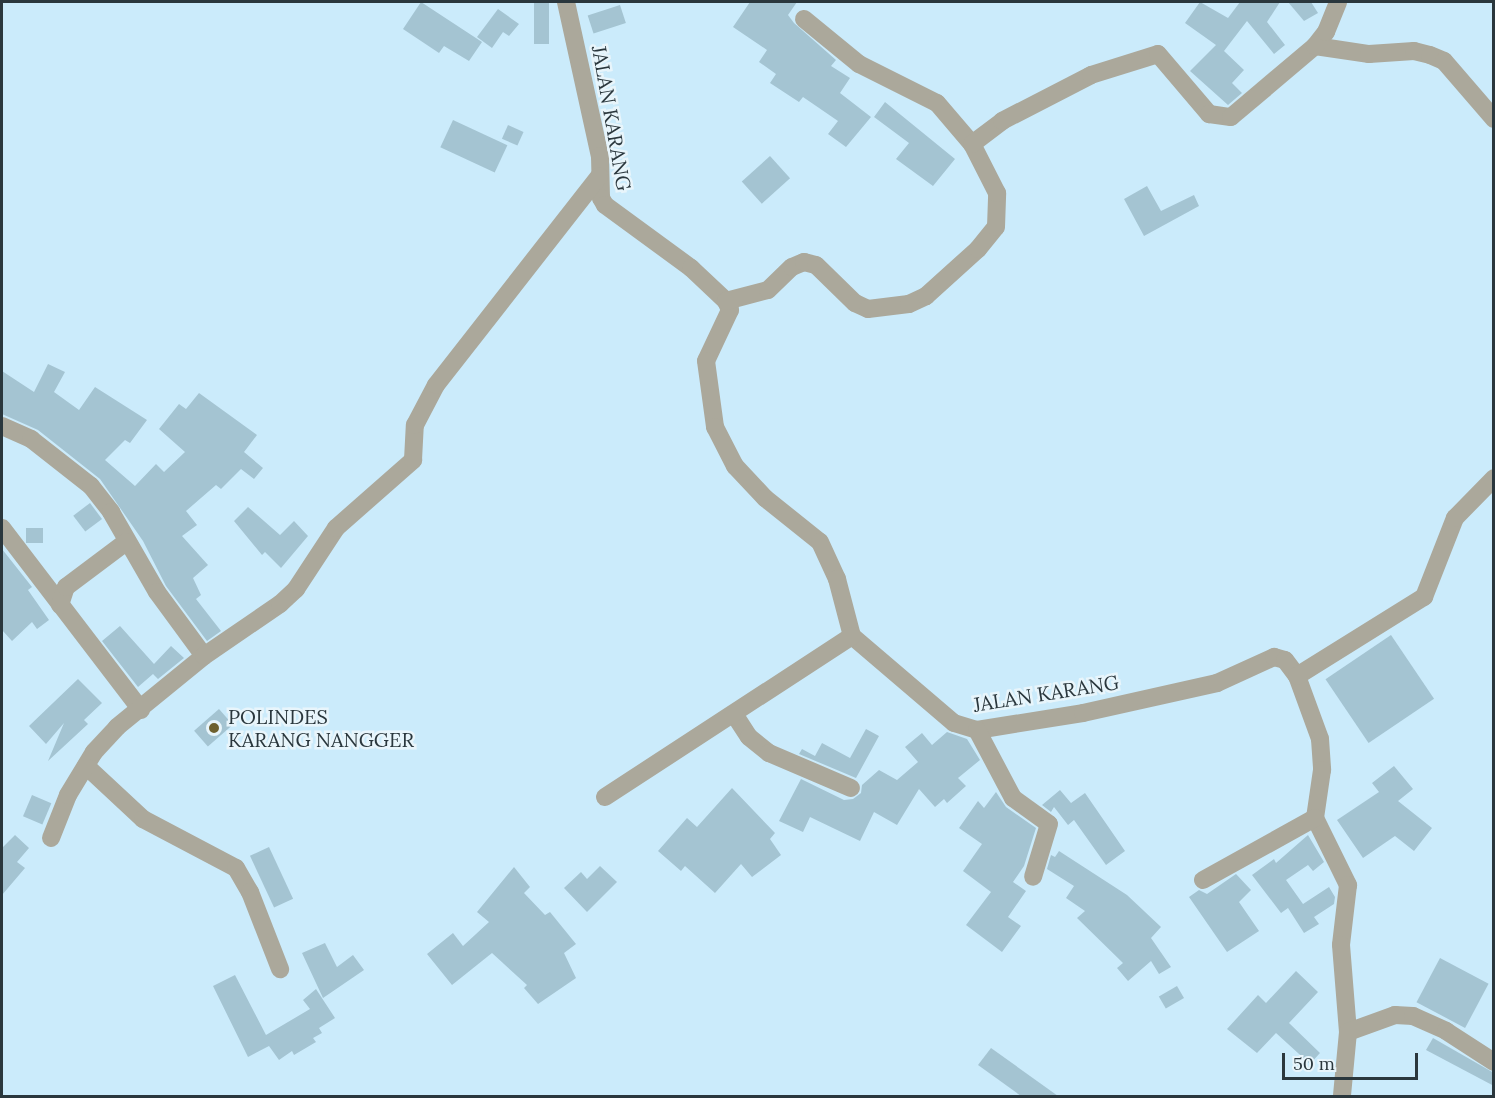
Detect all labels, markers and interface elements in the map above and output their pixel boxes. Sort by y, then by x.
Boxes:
street label: JALAN KARANG [587,44,637,192]
street label: JALAN KARANG [972,670,1120,716]
place label: POLINDES KARANG NANGGER [228,704,414,751]
marker: POLINDES KARANG NANGGER [205,719,223,737]
scale bar [1285,1041,1422,1079]
text: 50 m [1293,1052,1335,1075]

